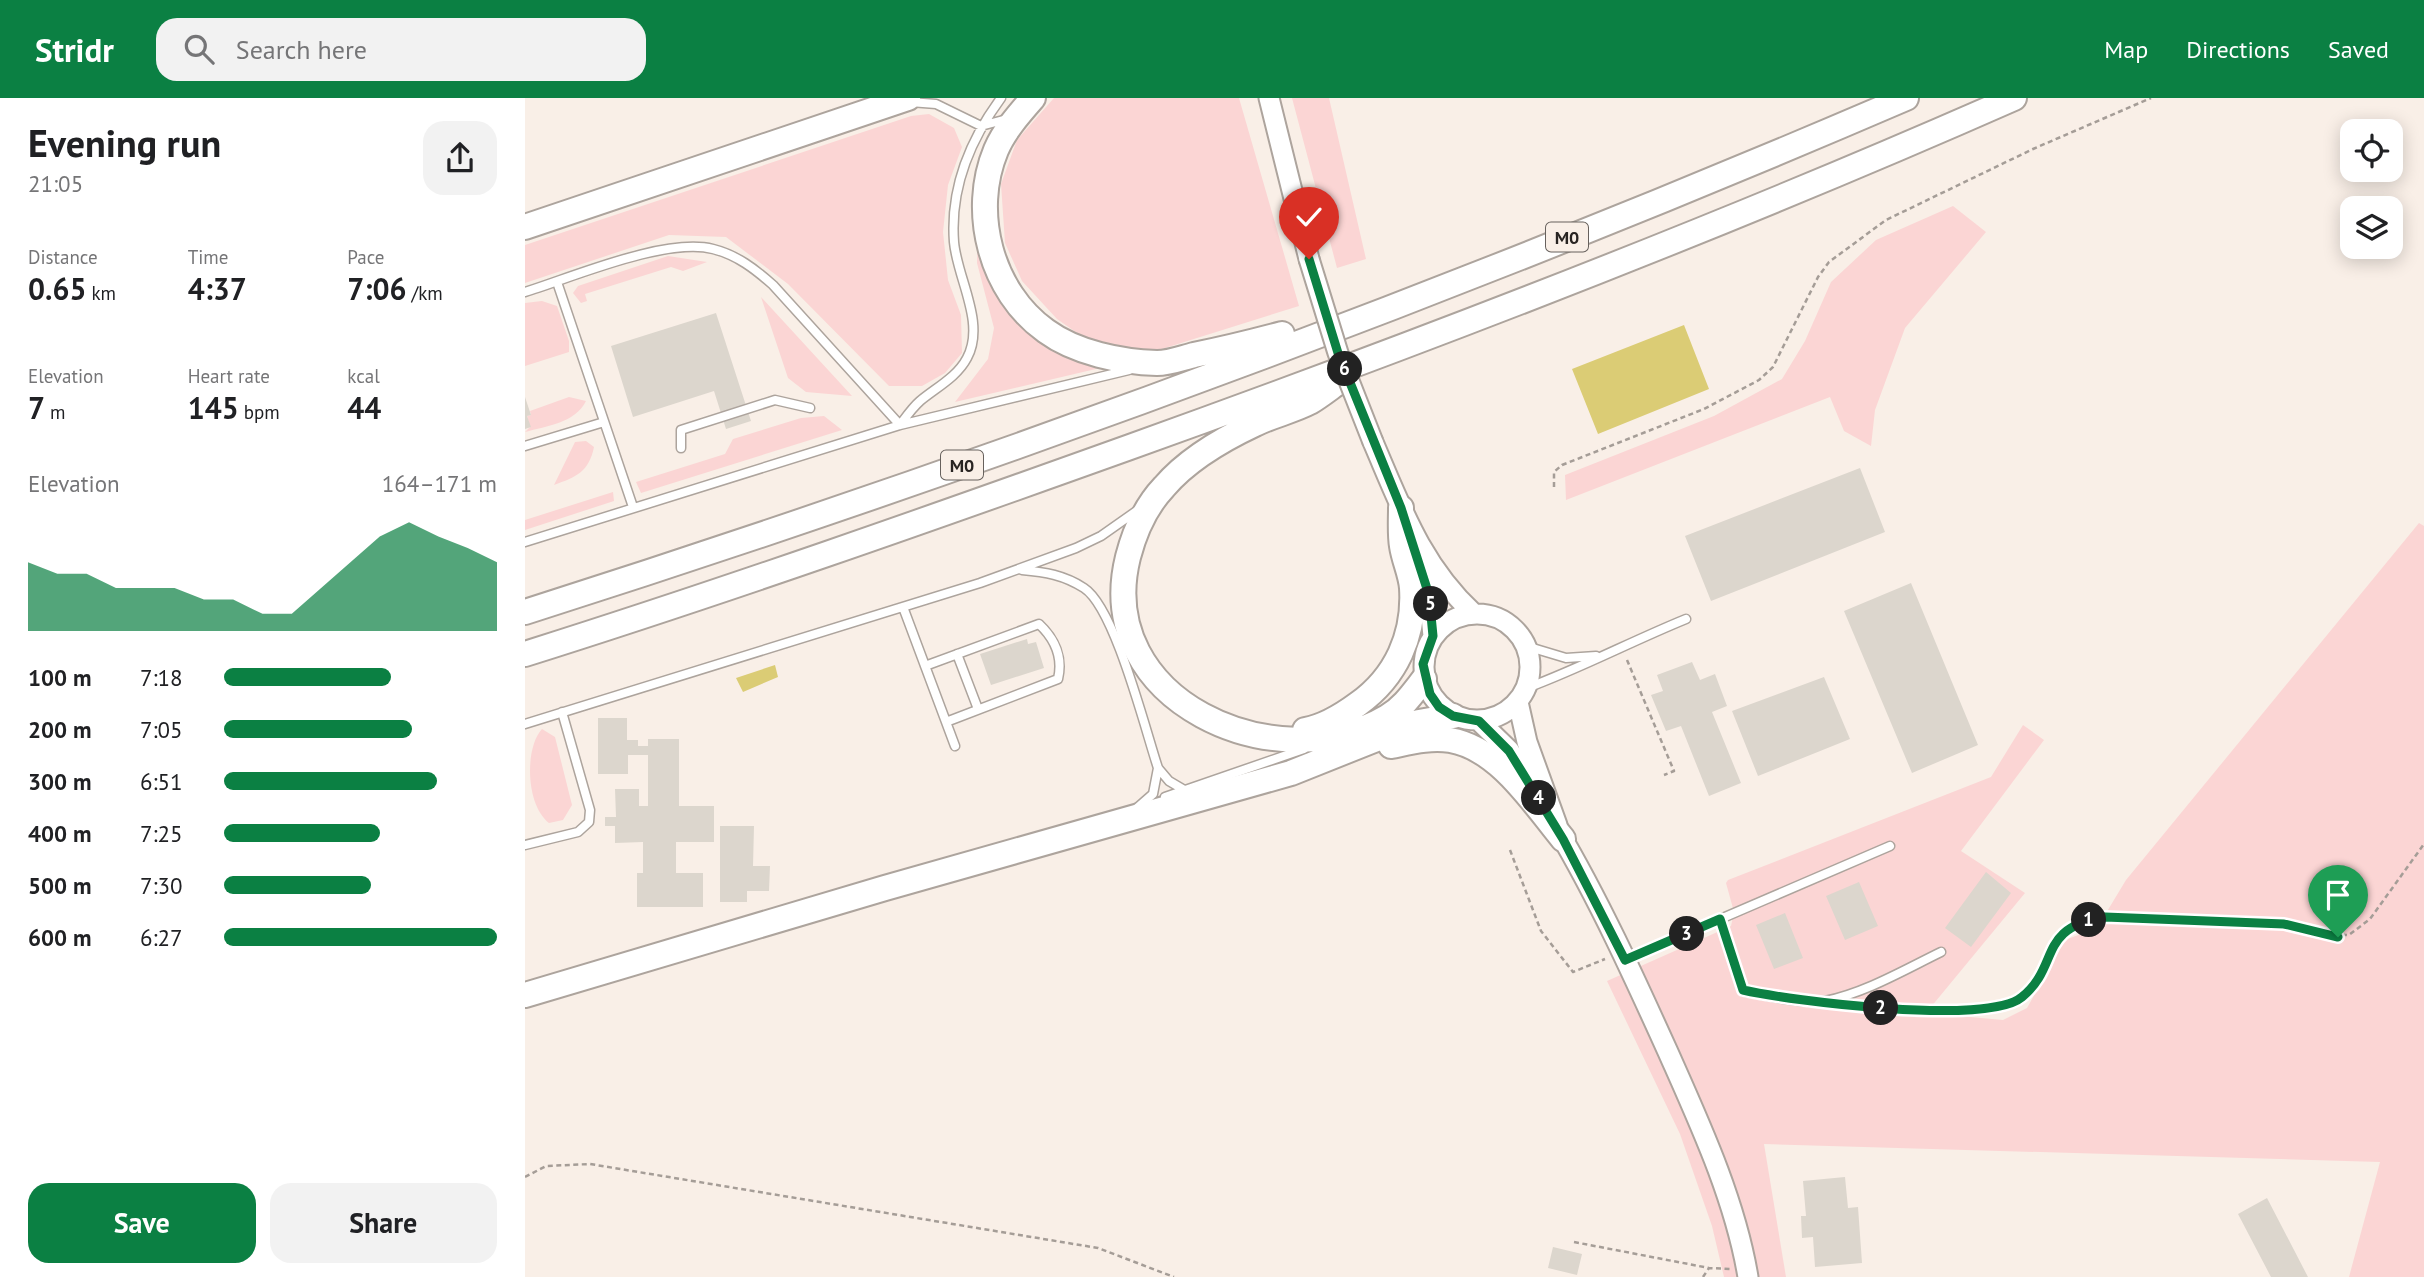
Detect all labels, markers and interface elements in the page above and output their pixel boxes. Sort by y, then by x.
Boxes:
search box [156,18,646,81]
text: Stridr [35,28,114,71]
icon: search [180,30,218,68]
text: Search here [236,33,367,66]
text: Map [2104,34,2148,65]
text: Directions [2186,34,2290,65]
text: Saved [2328,34,2389,65]
text: Evening run [28,118,221,167]
map controls [2340,119,2403,259]
button: locate [2340,119,2403,182]
button: share [423,121,497,195]
text: 21:05 [28,169,83,198]
pin [1279,187,1339,259]
button: layers [2340,196,2403,259]
icon: check [1290,198,1328,236]
road number: M0 [1546,222,1588,252]
text: Distance [28,245,98,269]
text: Time [188,245,228,269]
text: Pace [347,245,385,269]
text: 0.65 [28,269,86,308]
text: 4:37 [188,269,247,308]
text: 7:06 [347,269,406,308]
text: km [86,281,116,305]
text: /km [406,281,443,305]
pin: 6 [1327,352,1363,386]
text: 6 [1339,356,1350,380]
text: Elevation [28,364,104,388]
text: Heart rate [188,364,270,388]
text: kcal [347,364,380,388]
text: 7 [28,388,45,427]
text: 145 [188,388,239,427]
text: 44 [347,388,381,427]
text: m [45,400,66,424]
text: bpm [239,400,280,424]
road number: M0 [941,450,983,480]
text: Elevation [28,469,120,498]
text: 164–171 m [382,469,497,498]
pin: 5 [1413,587,1448,622]
text: 5 [1425,591,1436,615]
text: 100 m [28,663,91,692]
text: 7:18 [140,663,183,692]
text: 200 m [28,715,91,744]
text: 7:05 [140,715,183,744]
text: 300 m [28,767,91,796]
text: 6:51 [140,767,183,796]
pin: 4 [1521,780,1557,816]
text: 4 [1533,785,1544,809]
text: 400 m [28,819,91,848]
text: 7:25 [140,819,183,848]
pin [2308,865,2368,937]
text: 500 m [28,871,91,900]
text: 7:30 [140,871,183,900]
icon: arrive [2319,876,2357,914]
pin: 1 [2071,902,2107,938]
text: 1 [2083,907,2094,931]
pin: 3 [1669,916,1705,952]
text: 3 [1681,921,1692,945]
text: 600 m [28,923,91,952]
text: 6:27 [140,923,183,952]
pin: 2 [1863,990,1899,1026]
text: 2 [1875,995,1886,1019]
button: Save [28,1183,256,1263]
button: Share [270,1183,497,1263]

